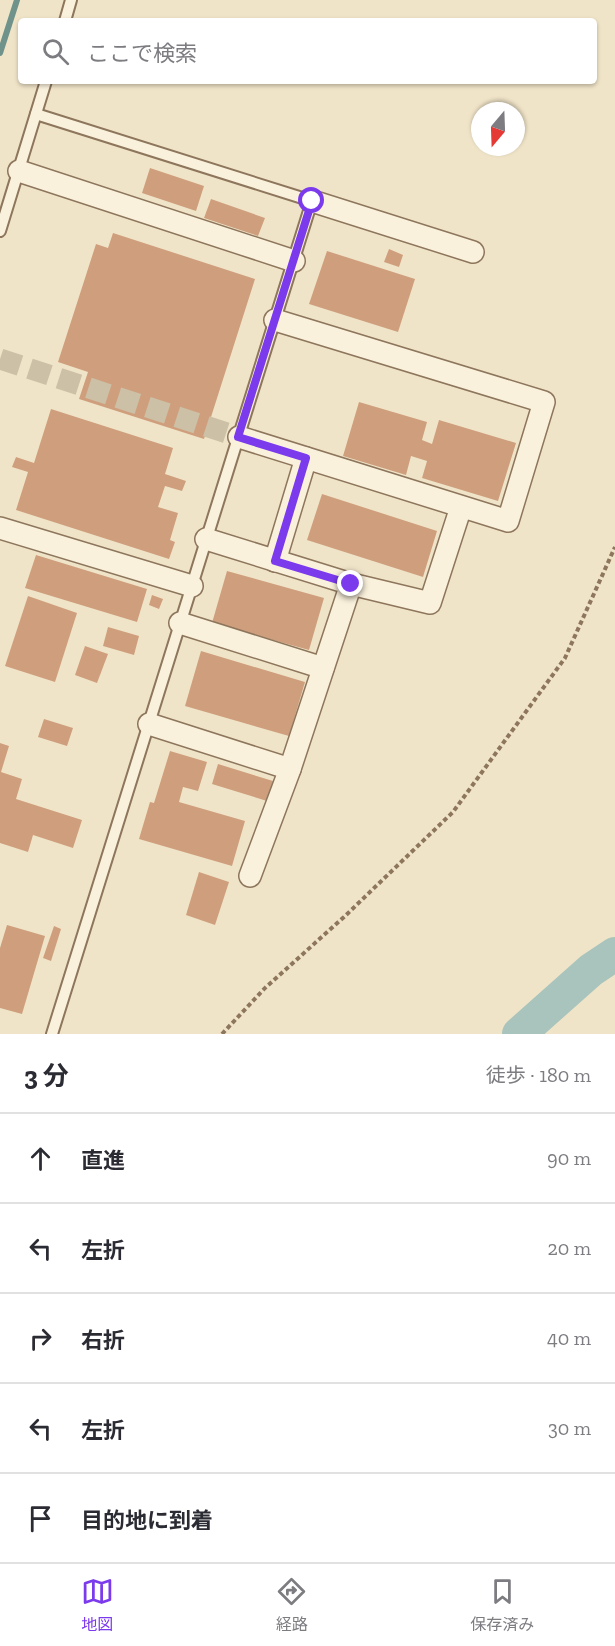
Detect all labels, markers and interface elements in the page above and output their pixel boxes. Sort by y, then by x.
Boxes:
search box [18,18,597,84]
icon: search [39,35,72,68]
text: ここで検索 [87,40,197,67]
north arrow [471,102,525,156]
route start [298,187,324,213]
route end [337,570,363,596]
text: 3 分 [24,1060,69,1092]
text: 徒歩 · 180 m [486,1063,591,1087]
icon: ahead [24,1142,57,1175]
text: 90 m [547,1146,591,1170]
text: 直進 [81,1147,125,1174]
icon: left [24,1232,57,1265]
text: 20 m [547,1236,591,1260]
text: 左折 [81,1237,125,1264]
icon: right [24,1322,57,1355]
text: 40 m [547,1326,591,1350]
text: 右折 [81,1327,125,1354]
icon: left [24,1412,57,1445]
text: 30 m [548,1416,591,1440]
text: 左折 [81,1417,125,1444]
icon: arrive [24,1502,57,1535]
text: 目的地に到着 [81,1507,213,1534]
tab: 地図 [81,1575,114,1635]
tab: 経路 [275,1575,308,1635]
tab: 保存済み [470,1575,534,1635]

